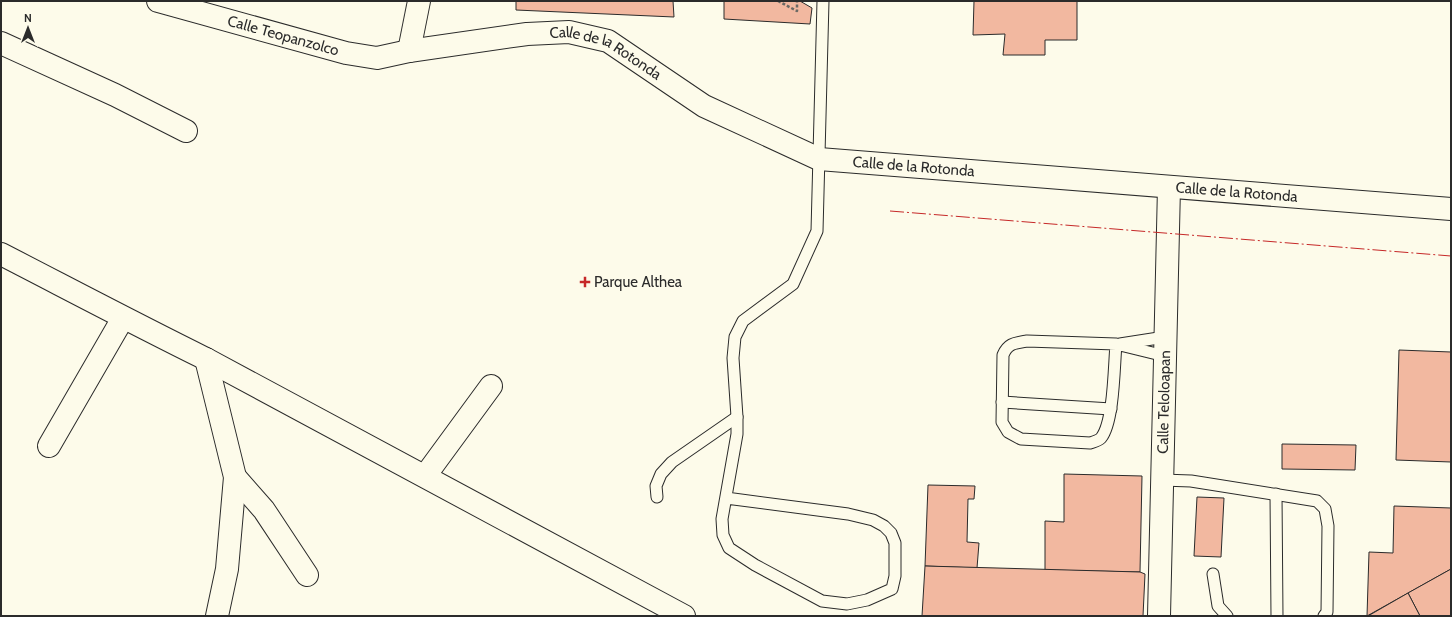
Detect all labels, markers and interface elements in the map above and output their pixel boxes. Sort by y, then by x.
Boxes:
north arrow [8,8,48,48]
text: N [24,11,32,25]
street label: Calle Teopanzolco [226,12,341,60]
street label: Calle de la Rotonda [549,23,666,84]
street label: Calle de la Rotonda [852,153,976,180]
street label: Calle de la Rotonda [1175,178,1299,206]
place label: Parque Althea [594,273,683,291]
marker: Parque Althea [579,276,591,288]
street label: Calle Teloloapan [1154,350,1174,454]

